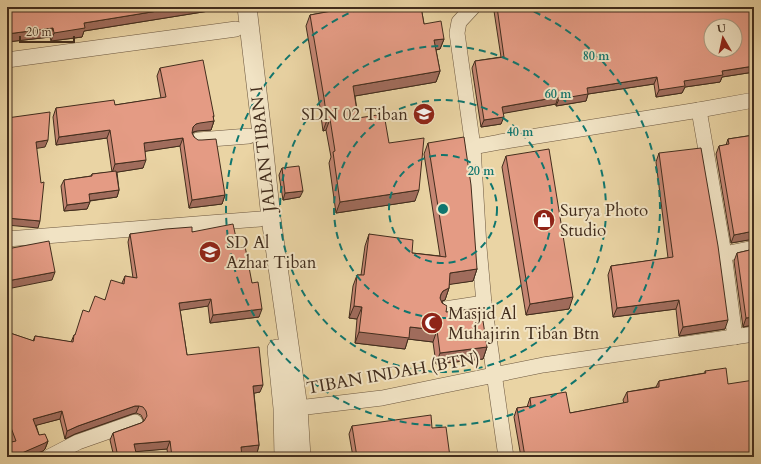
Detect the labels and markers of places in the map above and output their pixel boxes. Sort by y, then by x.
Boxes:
school or university icon: SDN 02 Tiban [411,101,437,127]
place label: SDN 02 Tiban [301,103,408,126]
place label: Surya Photo Studio [560,199,648,242]
centre of rings [436,202,450,216]
shop icon: Surya Photo Studio [531,207,557,233]
place label: SD Al Azhar Tiban [226,231,317,274]
school or university icon: SD Al Azhar Tiban [197,239,223,265]
place label: Masjid Al Muhajirin Tiban Btn [448,302,600,345]
mosque icon: Masjid Al Muhajirin Tiban Btn [419,310,445,336]

